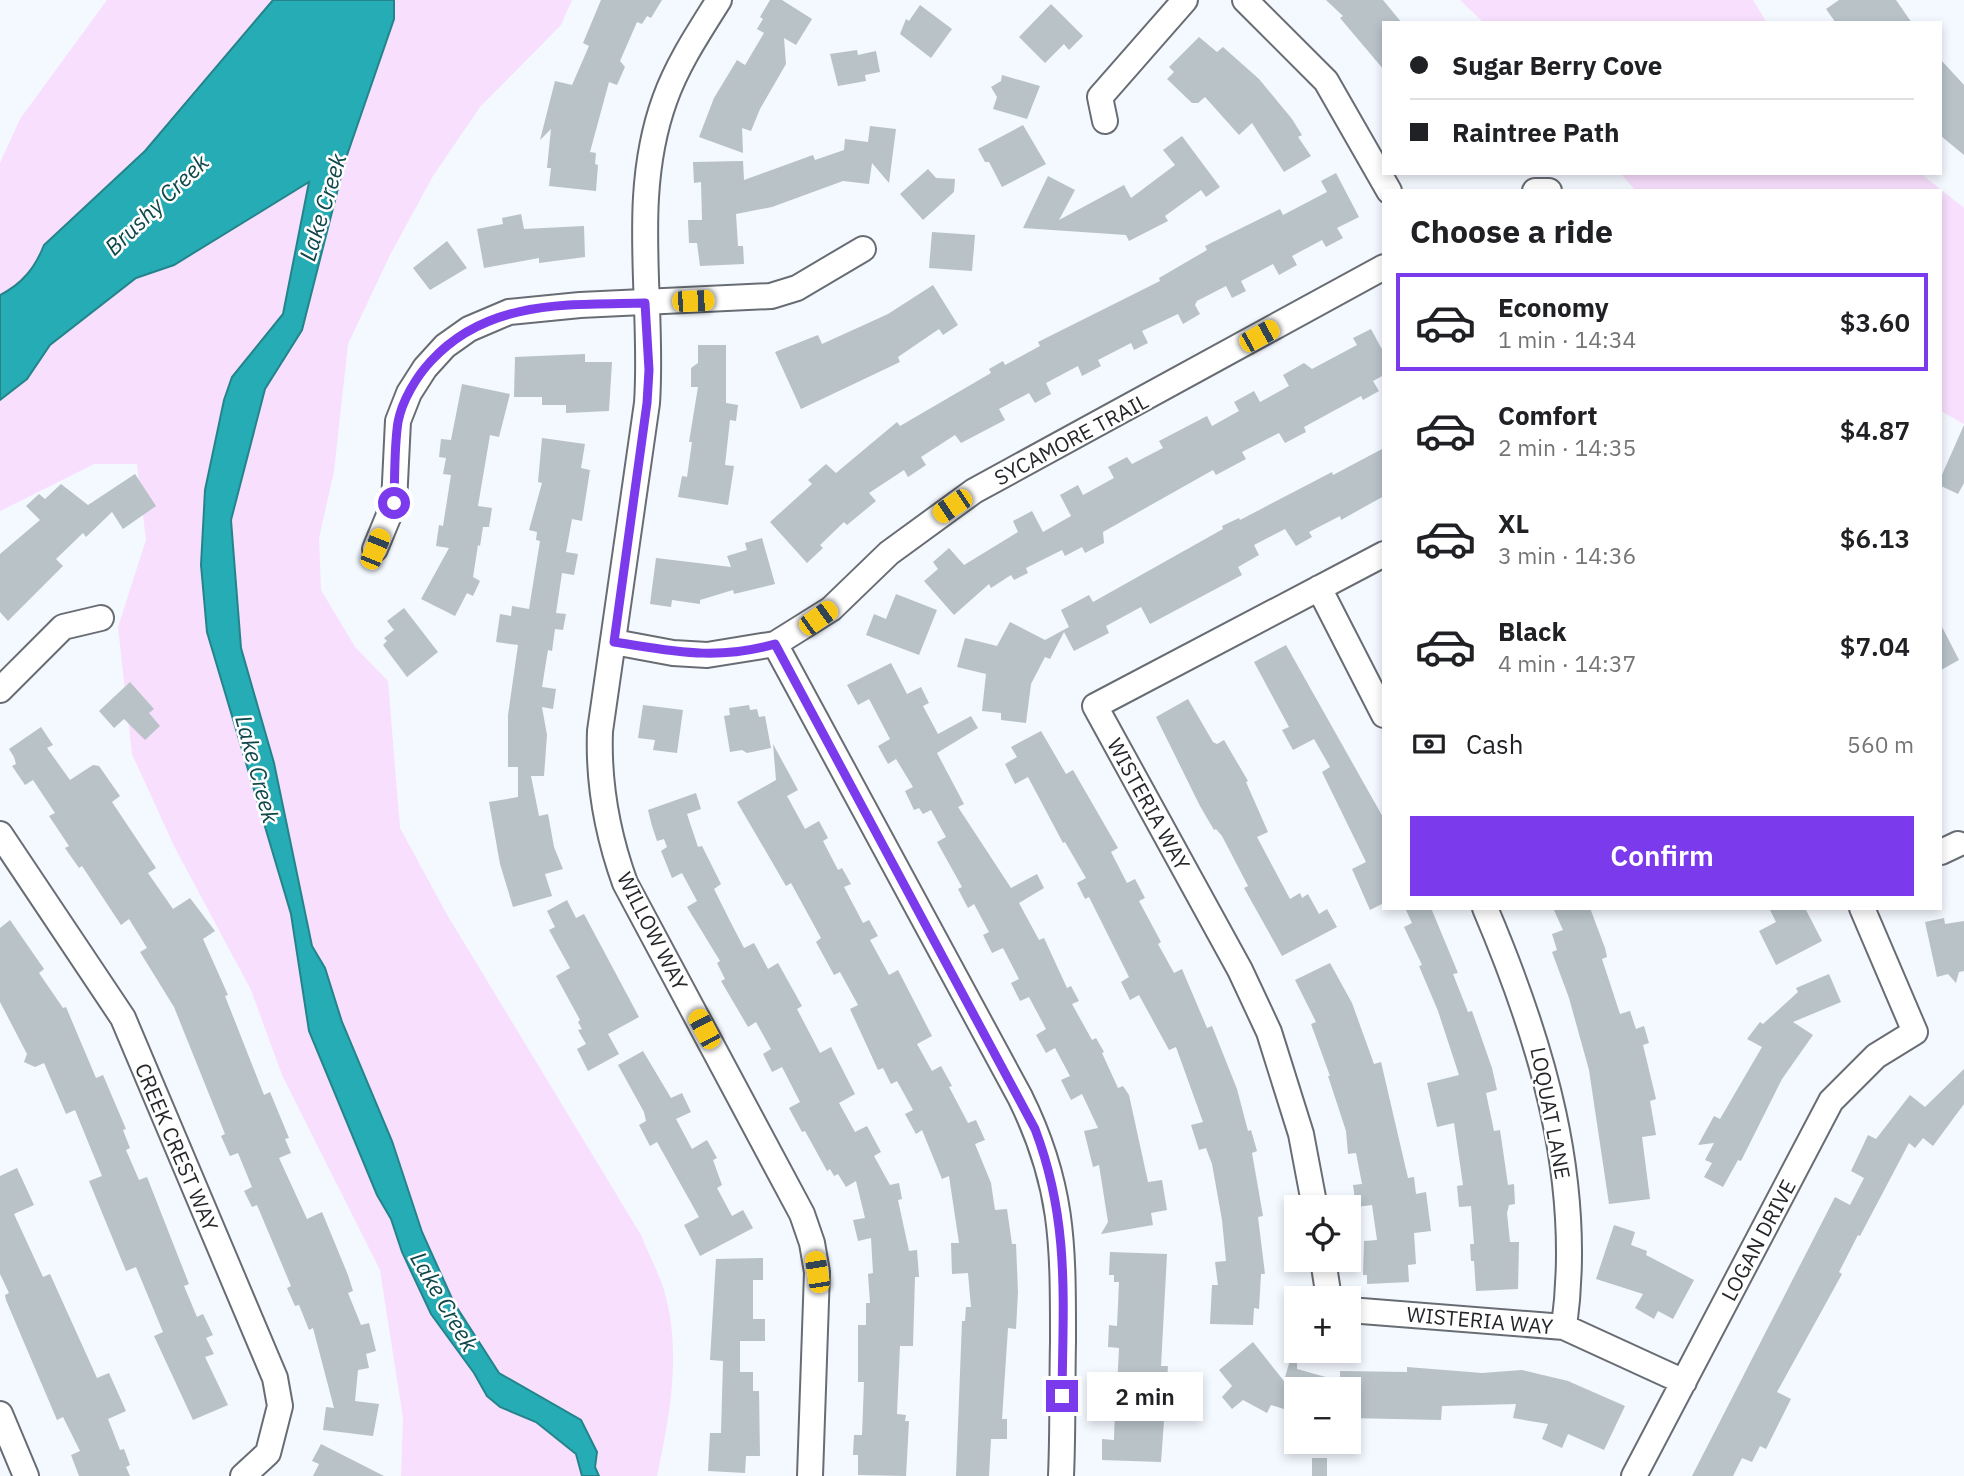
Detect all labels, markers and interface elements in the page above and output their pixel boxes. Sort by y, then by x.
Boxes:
text: Sugar Berry Cove [1452,48,1662,82]
text: Raintree Path [1452,115,1619,149]
water label: Brushy Creek [98,146,215,261]
water label: Lake Creek [292,149,353,264]
text: Choose a ride [1410,210,1613,252]
car [672,290,715,312]
text: Economy [1498,290,1609,324]
icon: car [1414,291,1477,354]
text: $3.60 [1840,305,1910,339]
car [1236,317,1283,355]
text: 1 min · 14:34 [1498,324,1636,354]
street label: SYCAMORE TRAIL [989,387,1153,491]
text: Comfort [1498,398,1597,432]
icon: car [1414,399,1477,462]
text: $4.87 [1840,413,1910,447]
text: 2 min · 14:35 [1498,432,1636,462]
car [929,486,976,526]
route start [378,487,410,519]
text: XL [1498,506,1529,540]
icon: car [1414,507,1477,570]
text: $6.13 [1840,521,1910,555]
car [358,526,393,572]
text: 3 min · 14:36 [1498,540,1636,570]
car [795,597,842,639]
text: Black [1498,614,1566,648]
icon: car [1414,615,1477,678]
text: $7.04 [1840,629,1910,663]
text: 4 min · 14:37 [1498,648,1636,678]
water label: Lake Creek [229,712,287,827]
icon: cash [1410,725,1448,763]
text: Cash [1466,727,1523,761]
text: 560 m [1847,729,1914,759]
street label: WISTERIA WAY [1101,733,1197,876]
button: Confirm [1410,816,1914,896]
street label: WILLOW WAY [611,867,695,996]
car [685,1006,724,1052]
street label: LOQUAT LANE [1524,1044,1578,1182]
street label: CREEK CREST WAY [129,1059,225,1236]
street label: LOGAN DRIVE [1714,1174,1802,1306]
map controls [1284,1195,1361,1454]
button: locate [1284,1195,1361,1272]
water label: Lake Creek [404,1246,486,1357]
car [804,1250,831,1294]
button: + [1284,1286,1361,1363]
street label: WISTERIA WAY [1406,1300,1555,1340]
callout: 2 min [1086,1372,1202,1420]
button: − [1284,1377,1361,1454]
route end [1046,1380,1078,1412]
text: 2 min [1115,1381,1175,1411]

